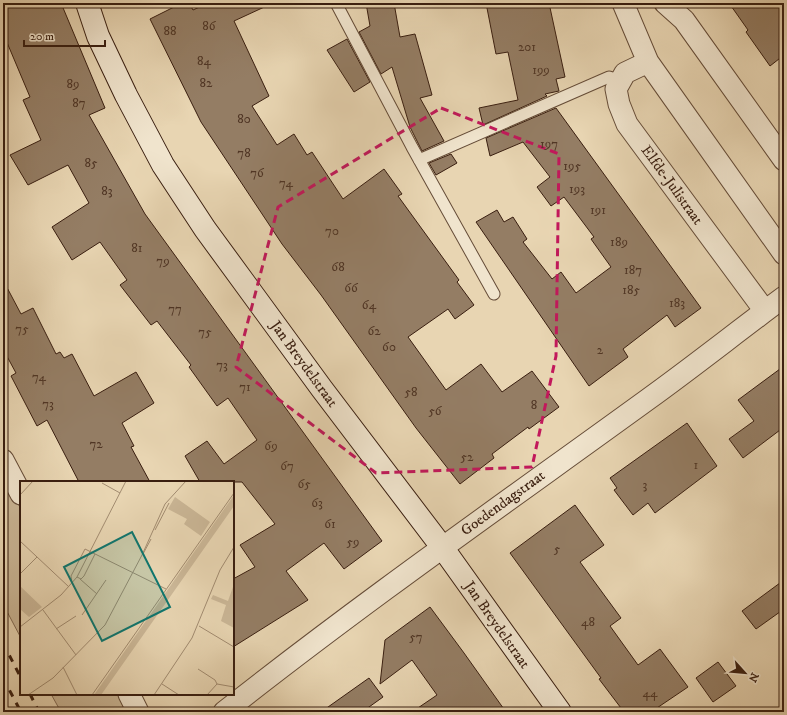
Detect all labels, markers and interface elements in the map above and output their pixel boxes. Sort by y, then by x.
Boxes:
house number: 86 [202,18,217,34]
scale bar [24,22,105,48]
house number: 88 [163,23,177,39]
text: 20 m [30,29,54,44]
house number: 201 [518,39,536,55]
house number: 84 [197,53,212,69]
house number: 199 [532,62,550,78]
house number: 82 [200,75,213,91]
house number: 89 [67,76,80,92]
house number: 87 [72,95,86,111]
house number: 80 [237,111,251,127]
house number: 197 [540,136,558,152]
street label: Elfde-Julistraat [637,141,707,229]
house number: 78 [237,145,251,161]
house number: 85 [85,155,98,171]
house number: 195 [563,158,581,174]
house number: 76 [250,165,265,181]
house number: 74 [279,175,294,191]
house number: 193 [569,181,585,197]
house number: 83 [101,183,113,199]
house number: 191 [590,202,606,218]
house number: 70 [325,223,339,239]
house number: 189 [610,234,628,250]
house number: 81 [131,240,143,256]
house number: 79 [156,253,170,269]
house number: 68 [331,259,345,275]
house number: 187 [624,262,642,278]
house number: 66 [344,280,359,296]
house number: 185 [622,282,640,298]
house number: 183 [669,295,685,311]
house number: 64 [362,297,377,313]
house number: 77 [168,301,182,317]
street label: Jan Breydelstraat [265,315,342,411]
house number: 75 [15,321,29,337]
house number: 62 [367,323,381,339]
house number: 75 [198,324,212,340]
house number: 60 [382,339,396,355]
house number: 2 [597,342,604,358]
house number: 73 [216,357,228,373]
house number: 74 [32,369,47,385]
house number: 71 [239,379,251,395]
house number: 58 [405,384,417,400]
house number: 73 [42,396,54,412]
house number: 8 [531,397,537,413]
house number: 56 [428,403,443,419]
house number: 72 [89,436,103,452]
house number: 69 [264,438,278,454]
house number: 52 [461,449,474,465]
house number: 1 [694,457,699,473]
house number: 67 [280,458,294,474]
street label: Goedendagstraat [457,466,549,540]
house number: 65 [297,476,311,492]
house number: 3 [643,477,648,493]
inset map [20,481,234,695]
house number: 63 [311,495,323,511]
house number: 61 [324,516,336,532]
house number: 59 [347,534,359,550]
house number: 5 [554,541,561,557]
street label: Jan Breydelstraat [459,576,534,673]
house number: 48 [581,614,595,630]
house number: 57 [409,629,423,645]
north arrow [725,653,765,693]
text: N [745,670,761,684]
house number: 44 [643,685,658,701]

